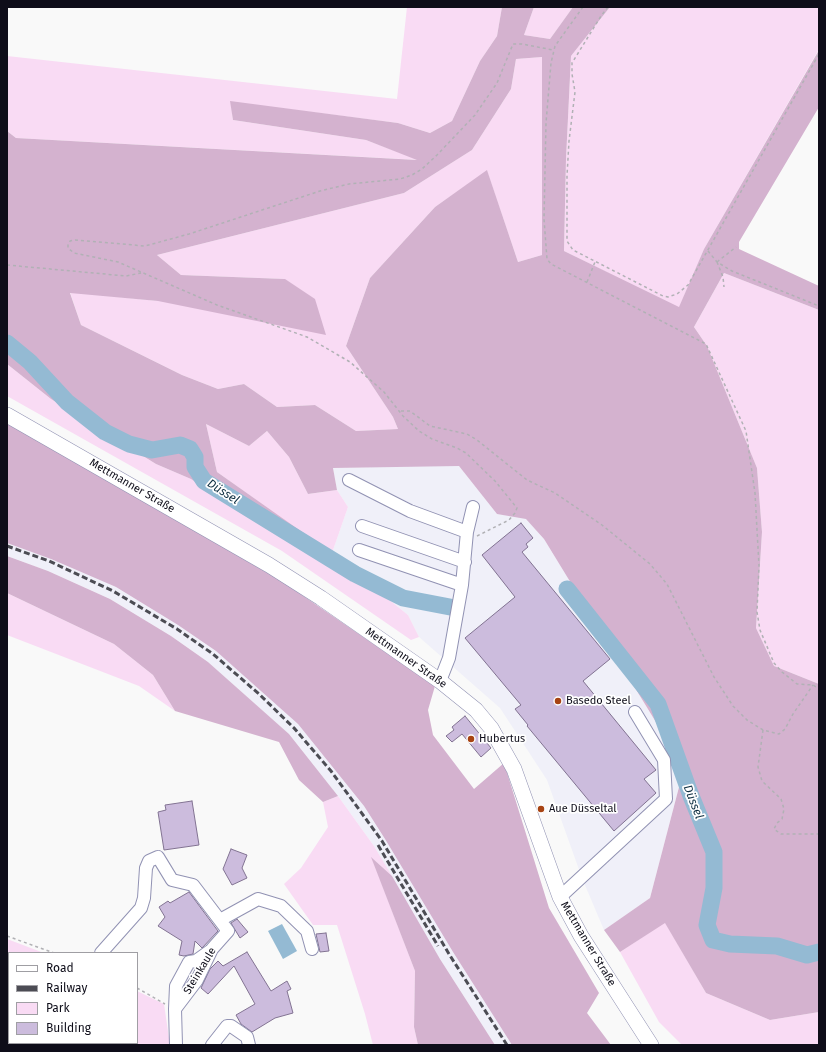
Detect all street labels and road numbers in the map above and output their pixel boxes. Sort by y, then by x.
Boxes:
street label: Mettmanner Straße [87,456,177,516]
street label: Mettmanner Straße [363,625,449,691]
street label: Mettmanner Straße [558,899,618,989]
street label: Steinkaule [181,945,219,997]

